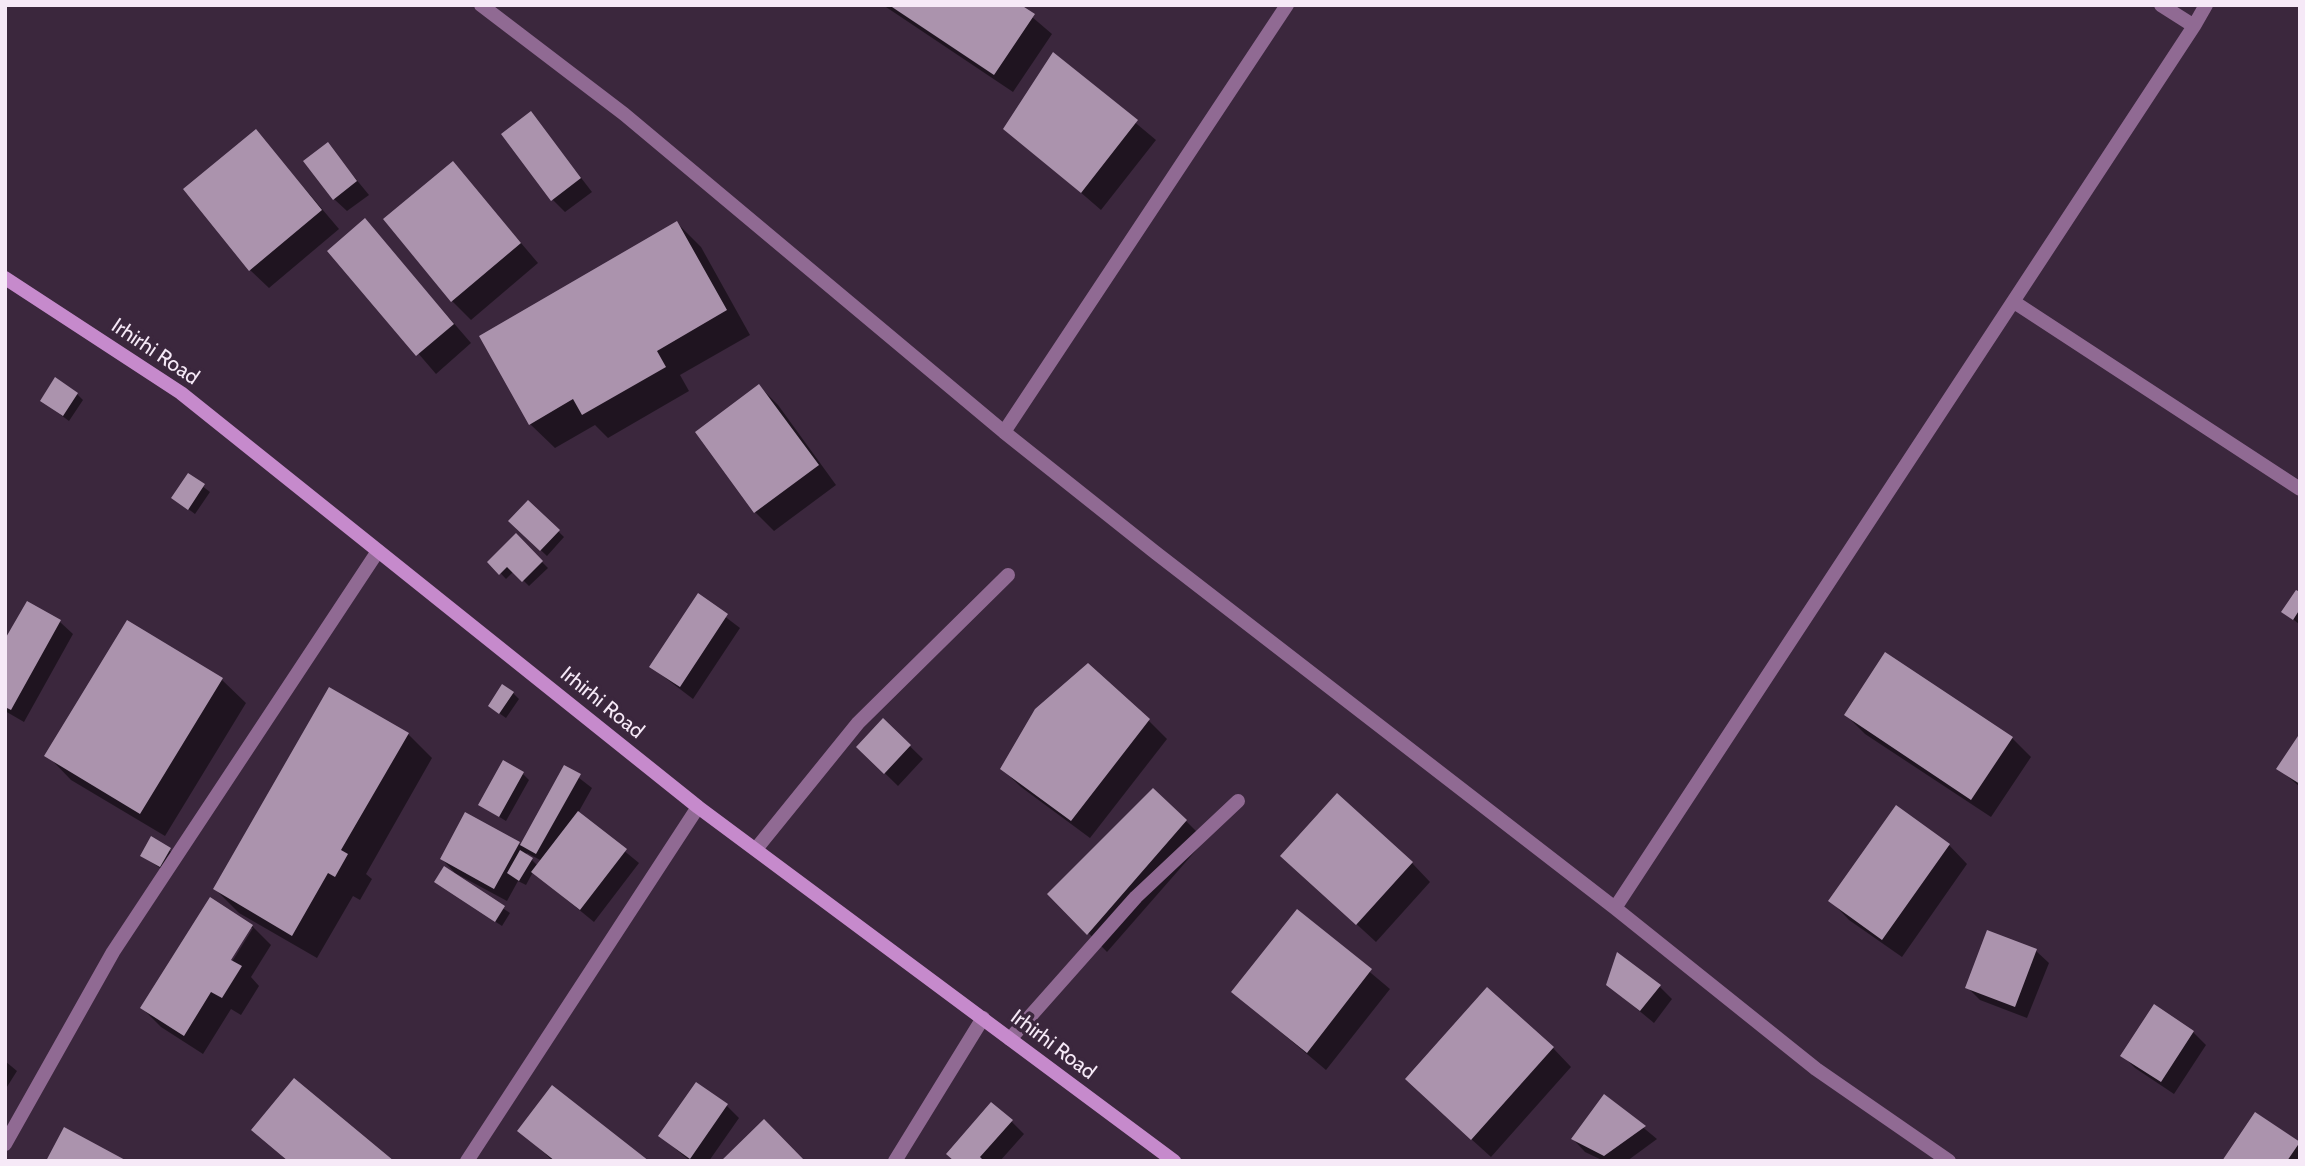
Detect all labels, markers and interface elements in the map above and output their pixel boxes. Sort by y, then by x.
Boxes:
street label: Irhirhi Road [106,313,204,391]
street label: Irhirhi Road [555,662,649,744]
street label: Irhirhi Road [1005,1005,1101,1085]

